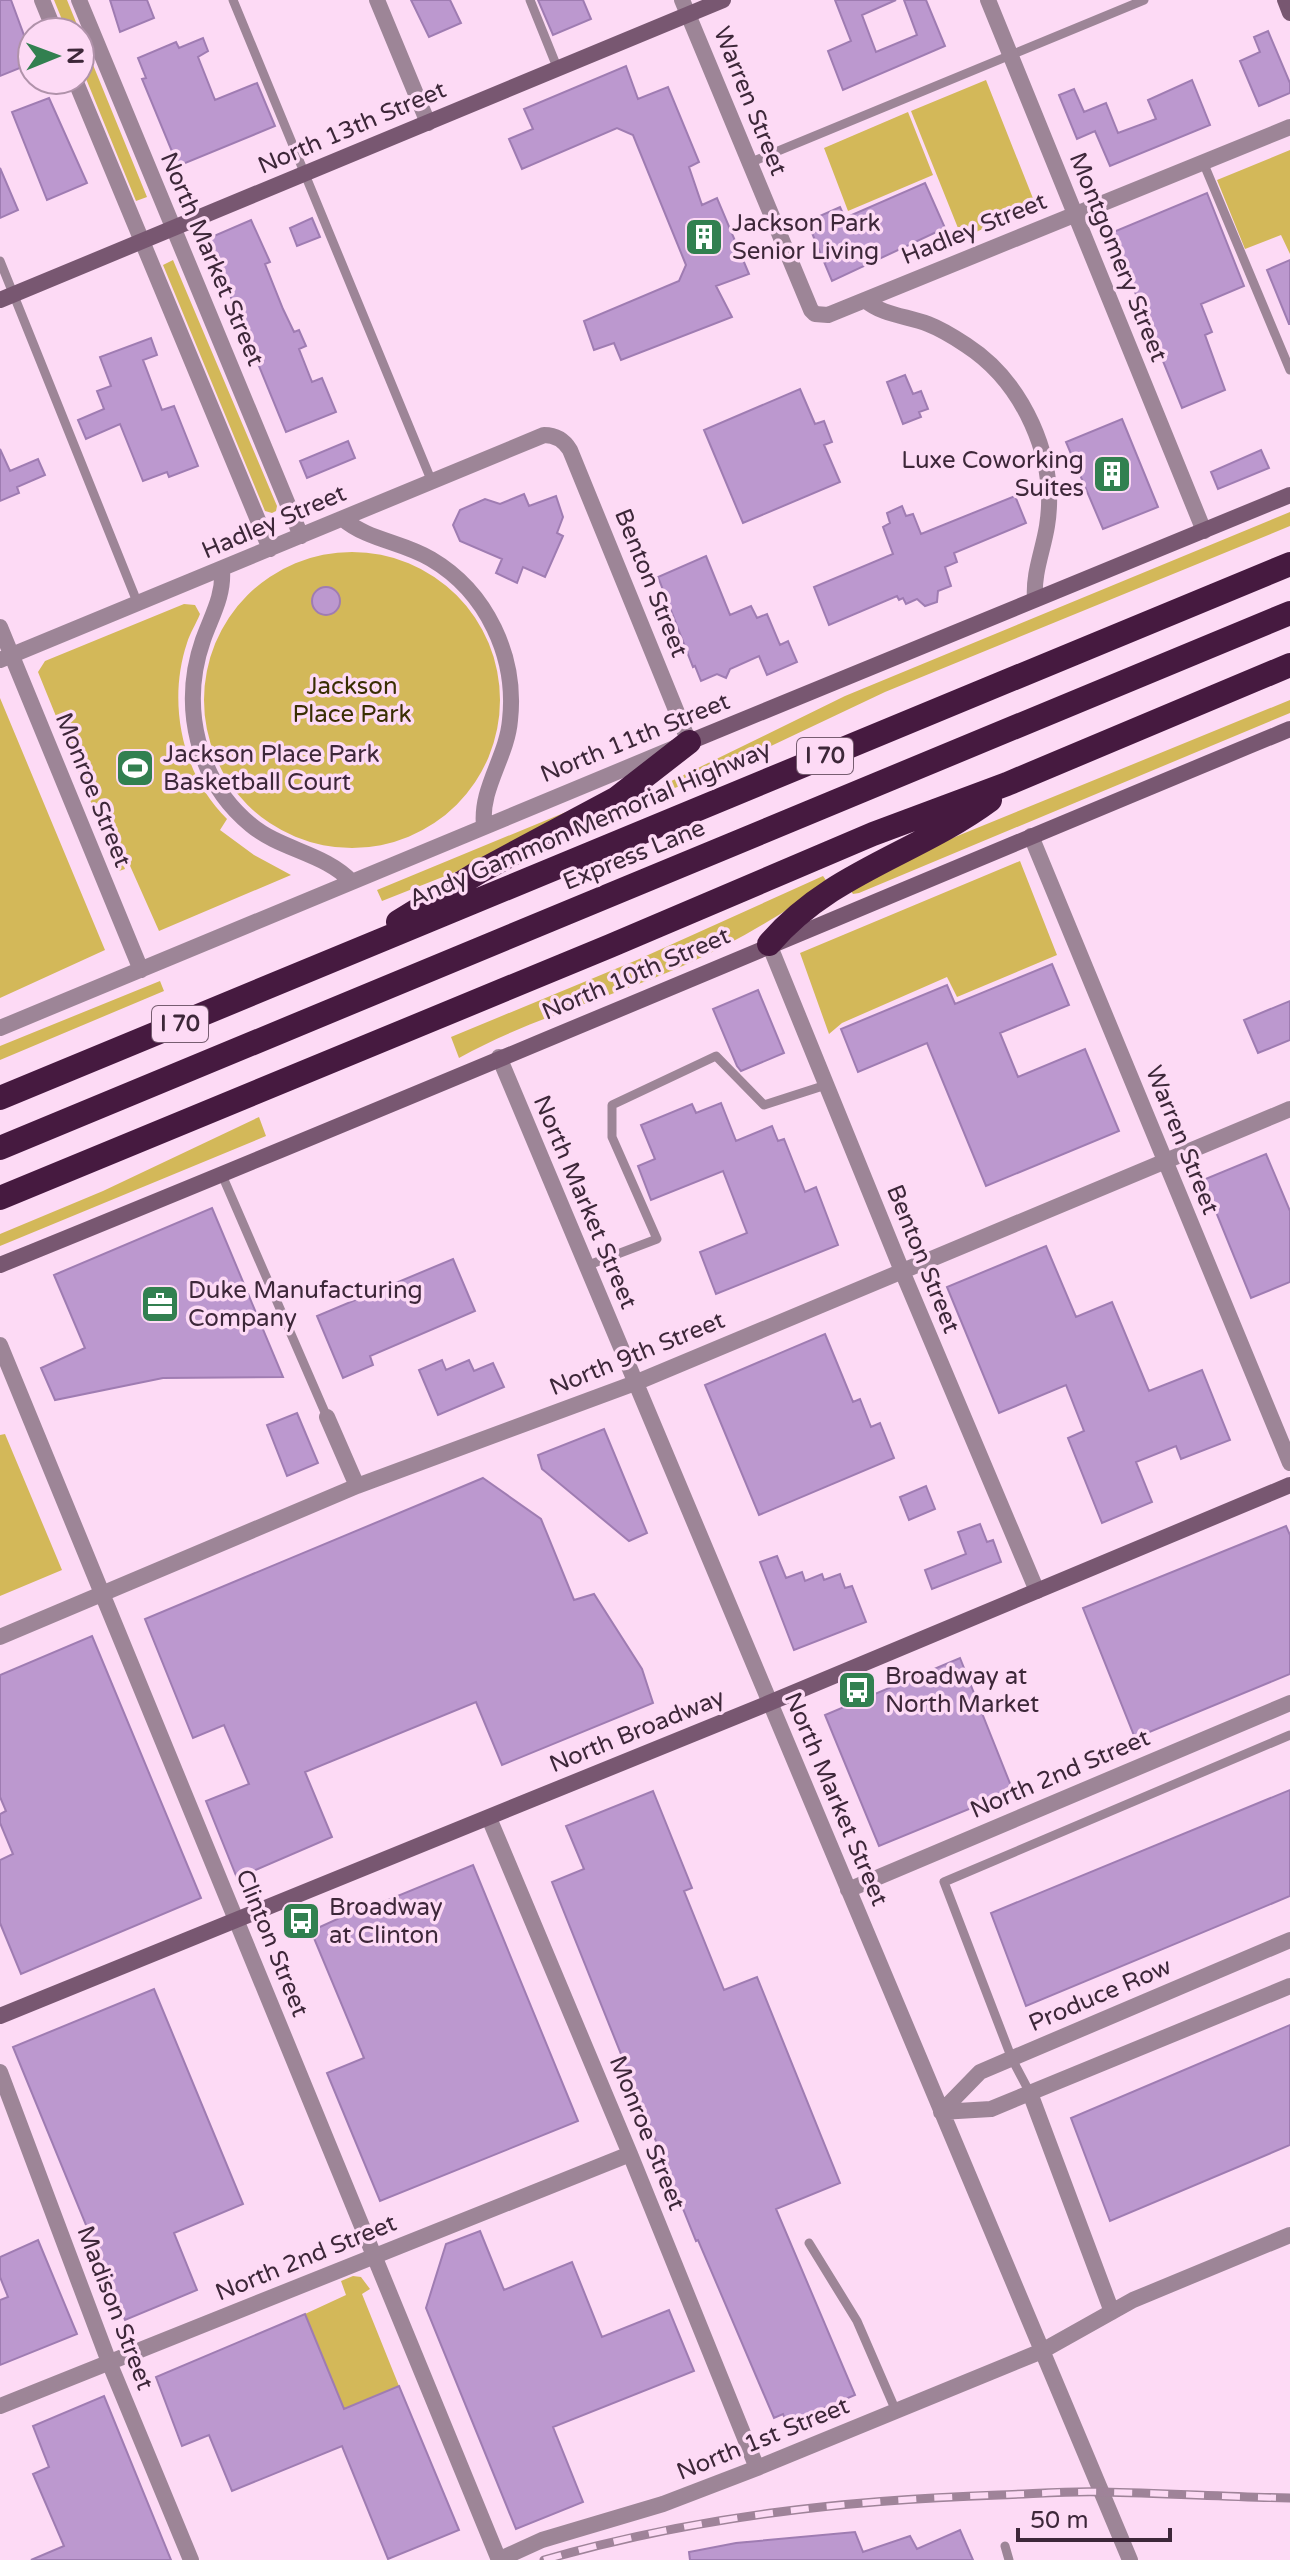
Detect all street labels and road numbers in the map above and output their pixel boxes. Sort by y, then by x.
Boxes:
street label: Warren Street [707,22,793,180]
street label: North 13th Street [254,75,450,181]
street label: North Market Street [154,148,270,370]
street label: Montgomery Street [1063,148,1173,366]
street label: Hadley Street [897,187,1051,271]
street label: Hadley Street [197,479,351,565]
street label: Benton Street [608,505,694,661]
street label: North 11th Street [536,687,734,789]
street label: Monroe Street [49,709,137,871]
street label: Andy Gammon Memorial Highway [405,734,775,914]
road number: I 70 [797,738,853,774]
street label: Express Lane [559,813,709,897]
street label: North 10th Street [538,921,734,1027]
road number: I 70 [152,1006,208,1042]
street label: Warren Street [1139,1061,1225,1219]
street label: North Market Street [527,1091,643,1313]
street label: Benton Street [880,1181,966,1337]
street label: North 9th Street [545,1306,729,1402]
street label: North Broadway [545,1683,729,1779]
street label: North Market Street [778,1688,894,1910]
street label: North 2nd Street [966,1723,1154,1825]
street label: Clinton Street [229,1865,315,2021]
street label: Produce Row [1024,1952,1176,2038]
street label: Monroe Street [603,2052,691,2214]
street label: North 2nd Street [211,2209,401,2307]
street label: Madison Street [70,2222,160,2394]
street label: North 1st Street [673,2391,853,2487]

